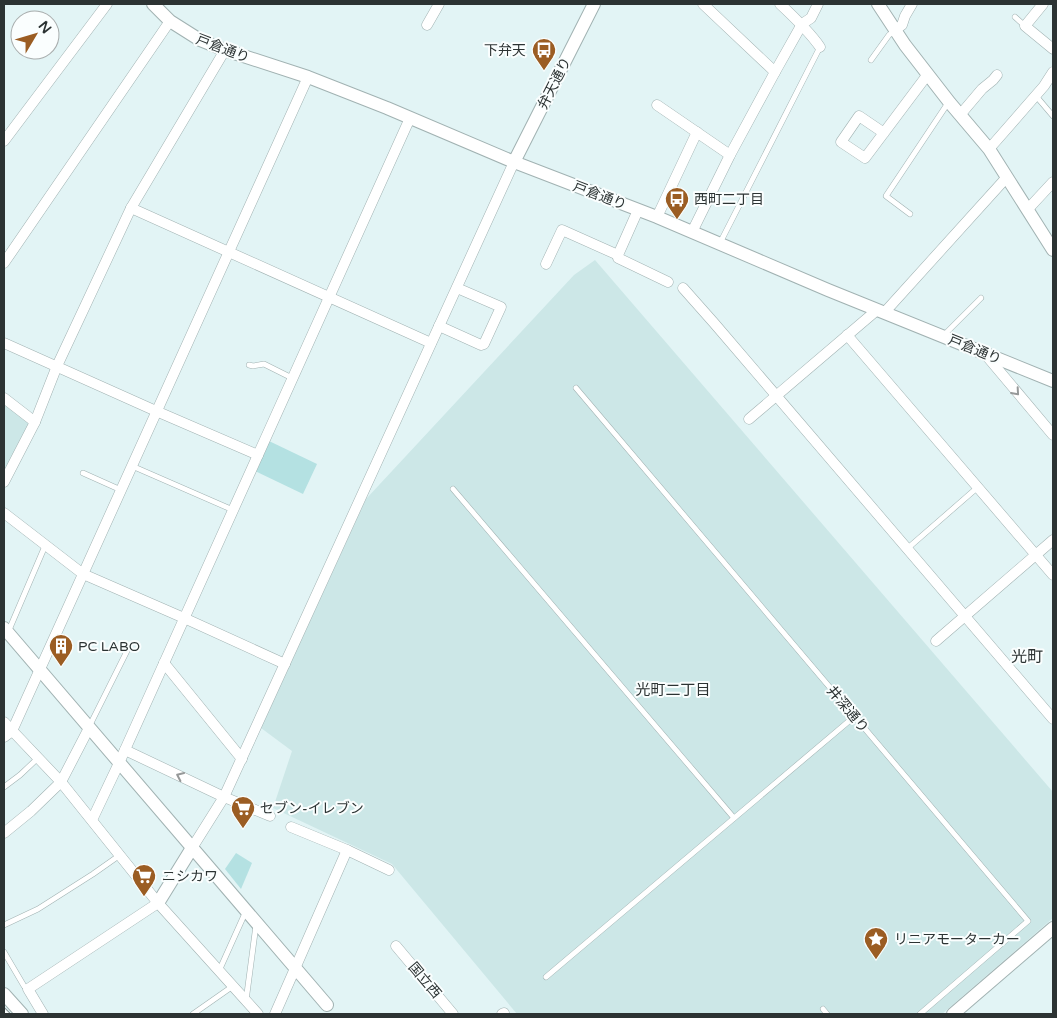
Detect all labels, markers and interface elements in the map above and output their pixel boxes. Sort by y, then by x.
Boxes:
north arrow [10,10,60,60]
text: N [35,18,55,37]
street label: 戸倉通り [194,30,252,66]
bus stop icon: 下弁天 [531,37,557,71]
place label: 下弁天 [484,42,526,59]
street label: 弁天通り [534,54,575,112]
street label: 戸倉通り [571,177,629,213]
bus stop icon: 西町二丁目 [664,186,690,220]
place label: 西町二丁目 [694,191,764,208]
street label: 戸倉通り [946,331,1004,368]
one-way arrow [1011,386,1020,395]
building icon: PC LABO [48,633,74,667]
place label: PC LABO [78,638,140,655]
district label: 光町 [1011,647,1043,667]
district label: 光町二丁目 [635,681,711,699]
street label: 井深通り [823,682,872,736]
one-way arrow [176,772,185,783]
supermarket icon: セブン-イレブン [230,795,256,829]
place label: セブン-イレブン [260,800,364,817]
supermarket icon: ニシカワ [131,863,157,897]
place label: ニシカワ [162,868,218,885]
place icon: リニアモーターカー [863,926,889,960]
place label: リニアモーターカー [894,931,1020,948]
street label: 国立西 [405,959,445,1002]

